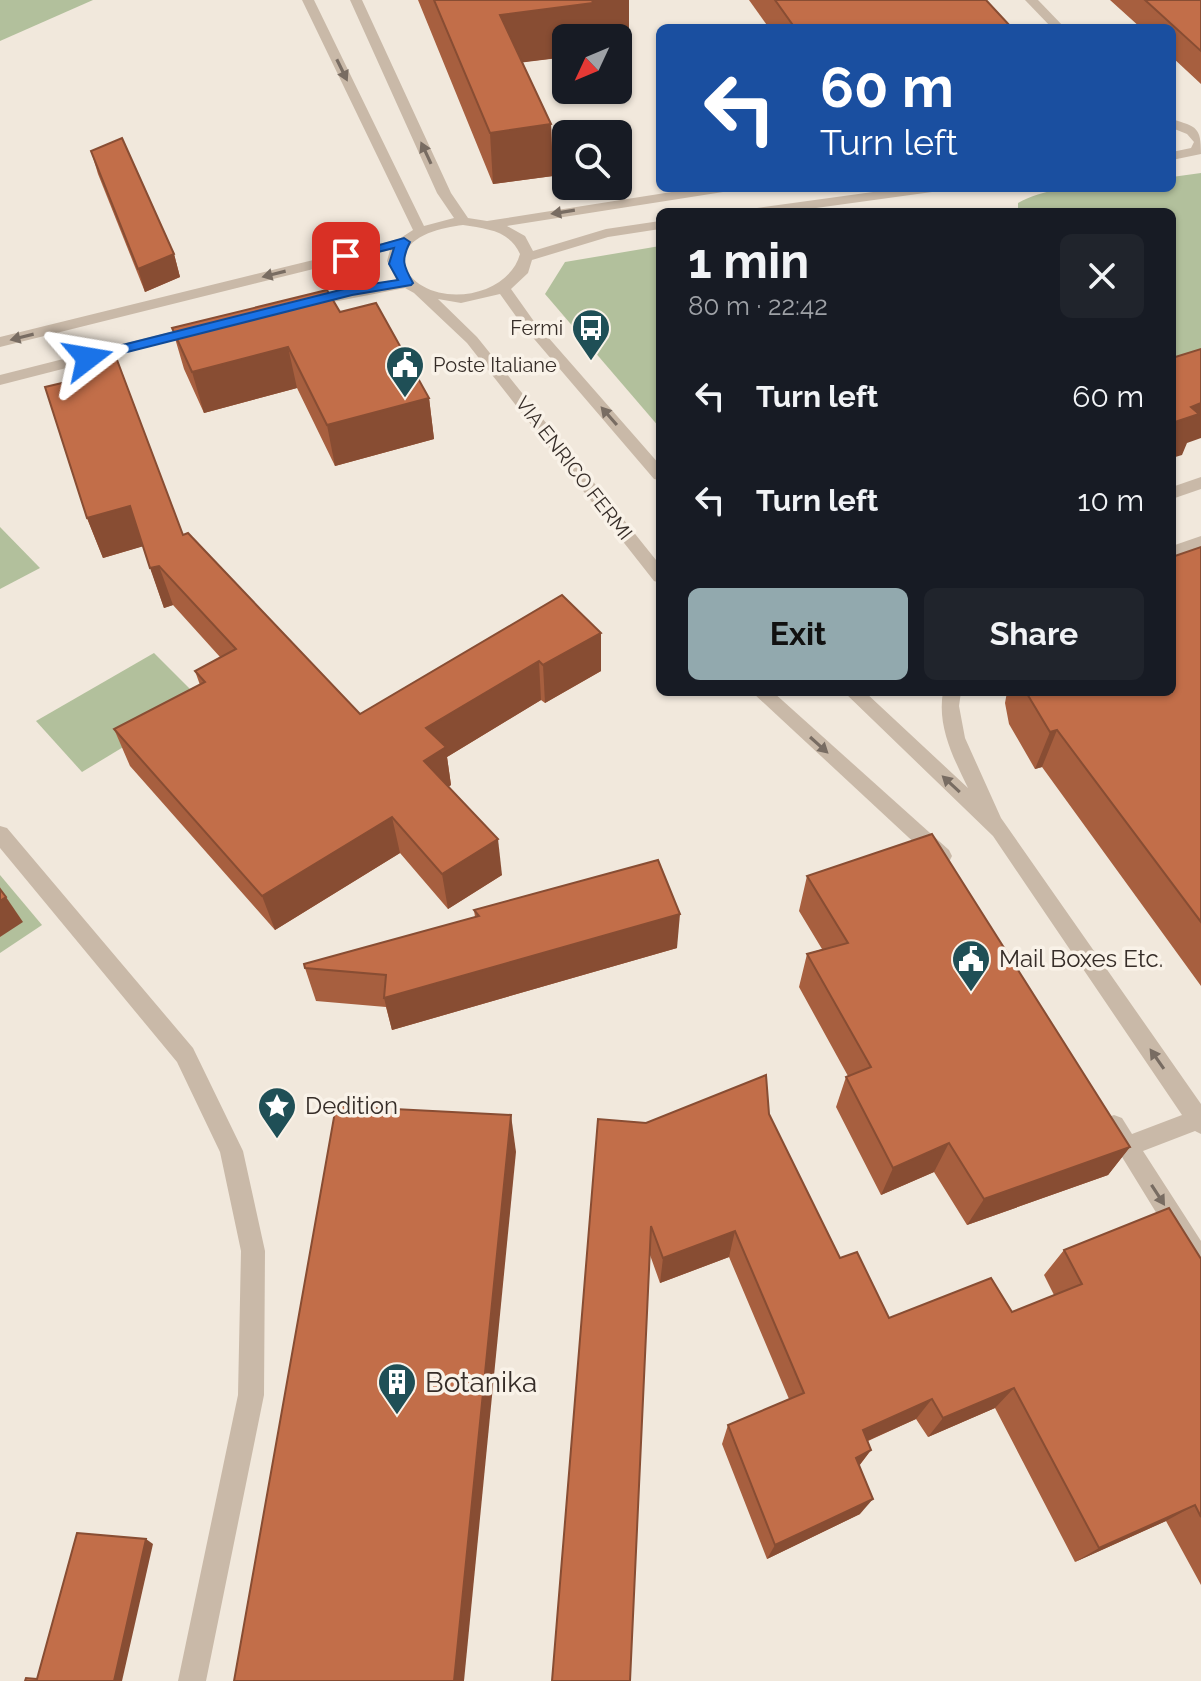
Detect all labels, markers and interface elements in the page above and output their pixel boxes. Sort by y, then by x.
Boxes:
north arrow [552,24,632,104]
map controls [552,24,632,200]
text: 60 m [820,54,954,120]
icon: left [688,56,792,160]
one-way arrow [335,58,349,82]
button: search [552,120,632,200]
text: Turn left [820,121,958,163]
one-way arrow [419,141,433,164]
one-way arrow [550,206,575,218]
pin [312,222,380,290]
text: 1 min [688,233,809,289]
icon: arrive [324,234,368,278]
button: close [1060,234,1144,318]
one-way arrow [261,269,286,281]
text: 80 m · 22:42 [688,291,828,321]
bus stop icon: Fermi [570,307,612,362]
position arrow [46,316,130,400]
place label: Fermi [510,316,563,340]
one-way arrow [9,331,34,343]
public building icon: Poste Italiane [384,344,426,399]
place label: Poste Italiane [433,353,557,377]
icon: left [688,374,732,418]
text: Turn left [756,379,878,414]
text: 60 m [1072,379,1144,414]
street label: VIA ENRICO FERMI [511,392,637,544]
one-way arrow [601,406,618,426]
icon: left [688,478,732,522]
text: Turn left [756,483,878,518]
text: 10 m [1078,483,1144,518]
button: Exit [688,588,908,680]
button: Share [924,588,1144,680]
one-way arrow [809,735,828,753]
one-way arrow [942,776,961,794]
public building icon: Mail Boxes Etc. [950,938,992,993]
place label: Mail Boxes Etc. [999,944,1163,973]
one-way arrow [1150,1048,1165,1069]
place icon: Dedition [256,1085,298,1140]
place label: Dedition [305,1091,398,1120]
one-way arrow [1150,1184,1164,1206]
building icon: Botanika [376,1361,418,1416]
place label: Botanika [425,1366,537,1399]

